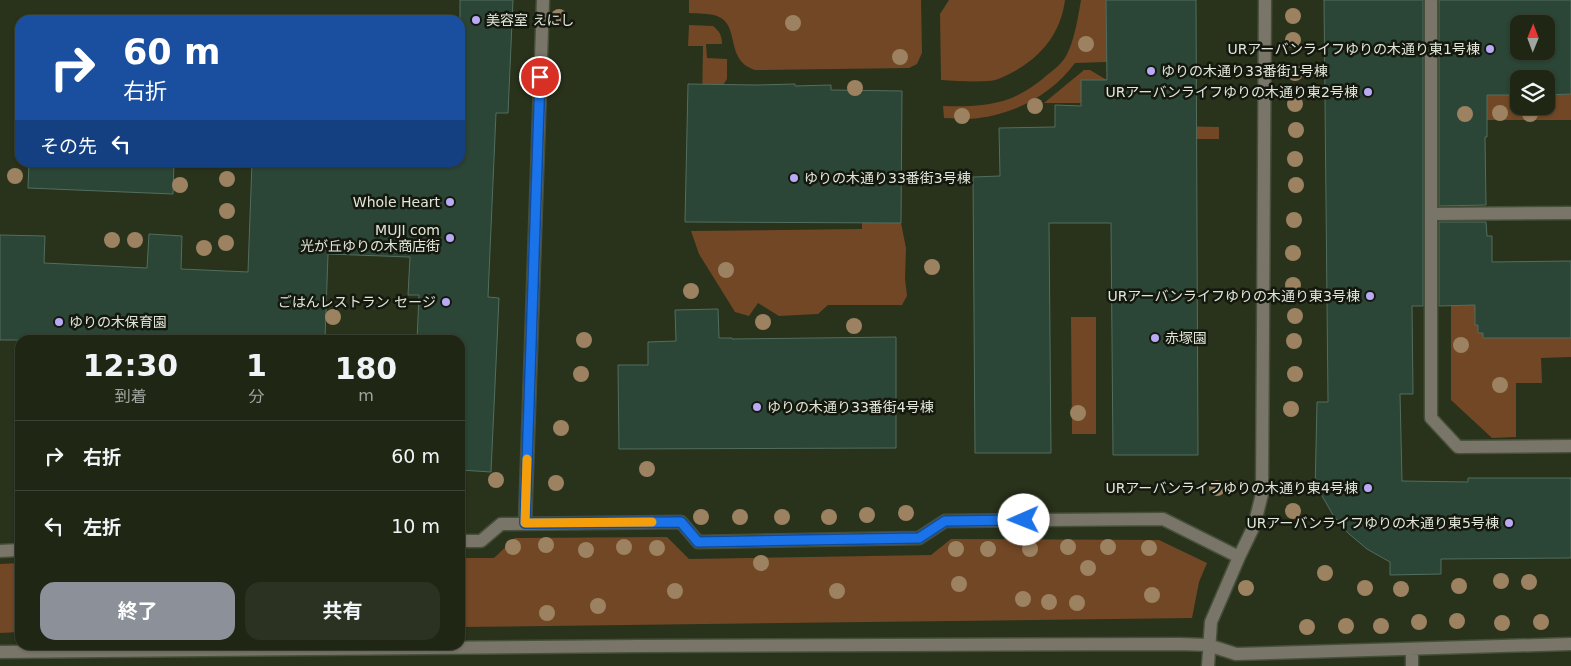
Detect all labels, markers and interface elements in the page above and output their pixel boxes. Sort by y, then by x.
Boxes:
place label: 美容室 えにし [486,12,574,28]
marker: 美容室 えにし [470,14,482,26]
north arrow [1510,15,1555,60]
map controls [1510,15,1555,115]
text: 60 m [123,32,220,72]
icon: right [40,35,105,100]
place label: URアーバンライフゆりの木通り東1号棟 [1227,41,1480,57]
marker: URアーバンライフゆりの木通り東1号棟 [1484,43,1496,55]
pin [519,56,561,98]
icon: arrive [526,63,554,91]
place label: ゆりの木通り33番街1号棟 [1161,63,1328,79]
marker: ゆりの木通り33番街1号棟 [1145,65,1157,77]
button: layers [1510,70,1555,115]
text: 右折 [123,79,167,104]
place label: URアーバンライフゆりの木通り東2号棟 [1105,84,1358,100]
marker: URアーバンライフゆりの木通り東2号棟 [1362,86,1374,98]
icon: left [107,130,135,158]
text: その先 [40,135,97,157]
place label: ゆりの木通り33番街3号棟 [804,170,971,186]
marker: ゆりの木通り33番街3号棟 [788,172,800,184]
place label: Whole Heart [353,194,441,210]
marker: Whole Heart [444,196,456,208]
place label: MUJI com 光が丘ゆりの木商店街 [300,222,440,254]
marker: MUJI com 光が丘ゆりの木商店街 [444,232,456,244]
place label: URアーバンライフゆりの木通り東3号棟 [1107,288,1360,304]
marker: URアーバンライフゆりの木通り東3号棟 [1364,290,1376,302]
place label: ごはんレストラン セージ [278,294,436,310]
marker: ごはんレストラン セージ [440,296,452,308]
place label: ゆりの木保育園 [69,314,167,330]
marker: ゆりの木保育園 [53,316,65,328]
place label: 赤塚園 [1165,330,1207,346]
marker: 赤塚園 [1149,332,1161,344]
text: 12:30 [83,348,178,383]
text: 1 [246,348,267,383]
text: 180 [335,351,397,386]
text: m [358,386,374,405]
text: 到着 [114,387,147,406]
text: 分 [248,387,264,406]
place label: ゆりの木通り33番街4号棟 [767,399,934,415]
marker: ゆりの木通り33番街4号棟 [751,401,763,413]
icon: right [40,442,68,470]
text: 60 m [391,445,440,467]
text: 右折 [83,446,121,468]
place label: URアーバンライフゆりの木通り東4号棟 [1105,480,1358,496]
marker: URアーバンライフゆりの木通り東4号棟 [1362,482,1374,494]
position arrow [997,493,1049,545]
icon: left [40,512,68,540]
text: 10 m [391,515,440,537]
place label: URアーバンライフゆりの木通り東5号棟 [1246,515,1499,531]
text: 左折 [83,516,121,538]
marker: URアーバンライフゆりの木通り東5号棟 [1503,517,1515,529]
button: 終了 [40,582,235,640]
button: 共有 [245,582,440,640]

